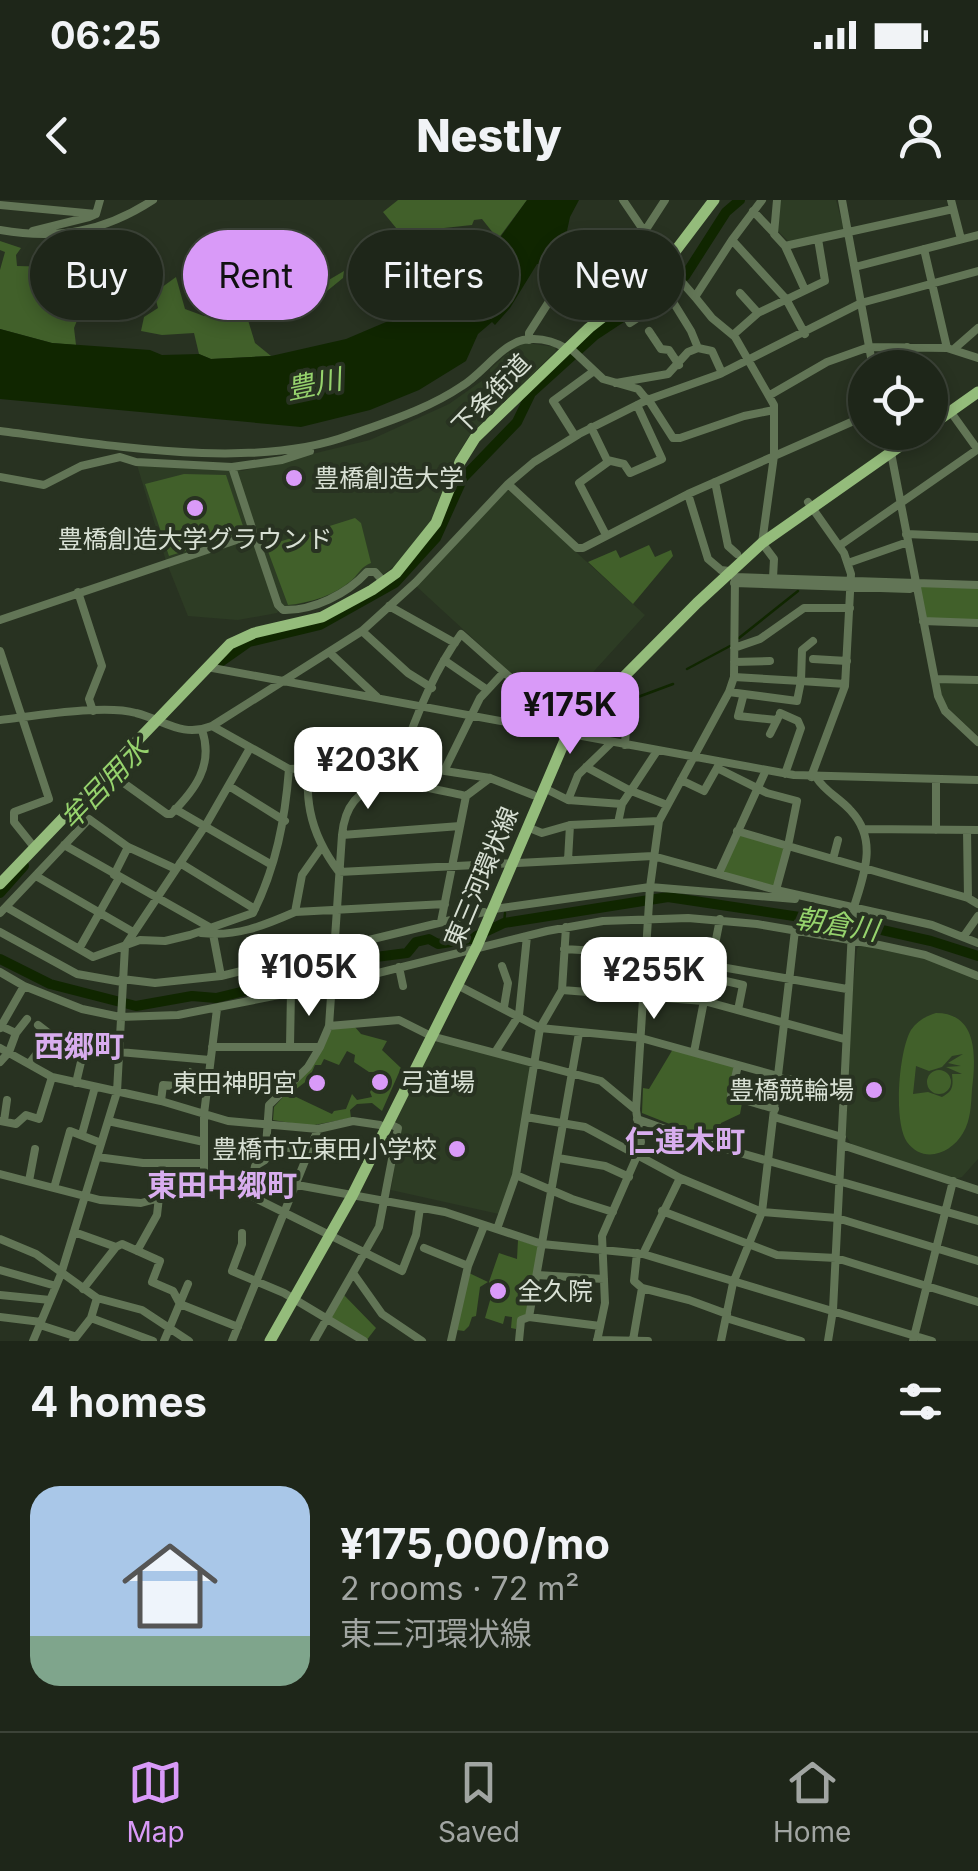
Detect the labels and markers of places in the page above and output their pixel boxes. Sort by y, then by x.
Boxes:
place label: 豊橋創造大学 [314,463,464,493]
marker: 豊橋創造大学 [283,467,305,489]
marker: 豊橋創造大学グラウンド [184,497,206,519]
place label: 豊橋創造大学グラウンド [57,524,333,554]
pin: ¥175K [500,672,640,757]
pin: ¥203K [298,727,438,812]
pin: ¥105K [239,934,379,1019]
pin: ¥255K [584,937,724,1022]
place label: 弓道場 [400,1067,475,1097]
place label: 東田神明宮 [172,1068,297,1098]
marker: 弓道場 [369,1071,391,1093]
marker: 東田神明宮 [306,1072,328,1094]
place label: 豊橋競輪場 [729,1075,854,1105]
marker: 豊橋競輪場 [863,1079,885,1101]
place label: 豊橋市立東田小学校 [212,1134,437,1164]
marker: 豊橋市立東田小学校 [446,1138,468,1160]
place label: 全久院 [518,1276,593,1306]
marker: 全久院 [487,1280,509,1302]

